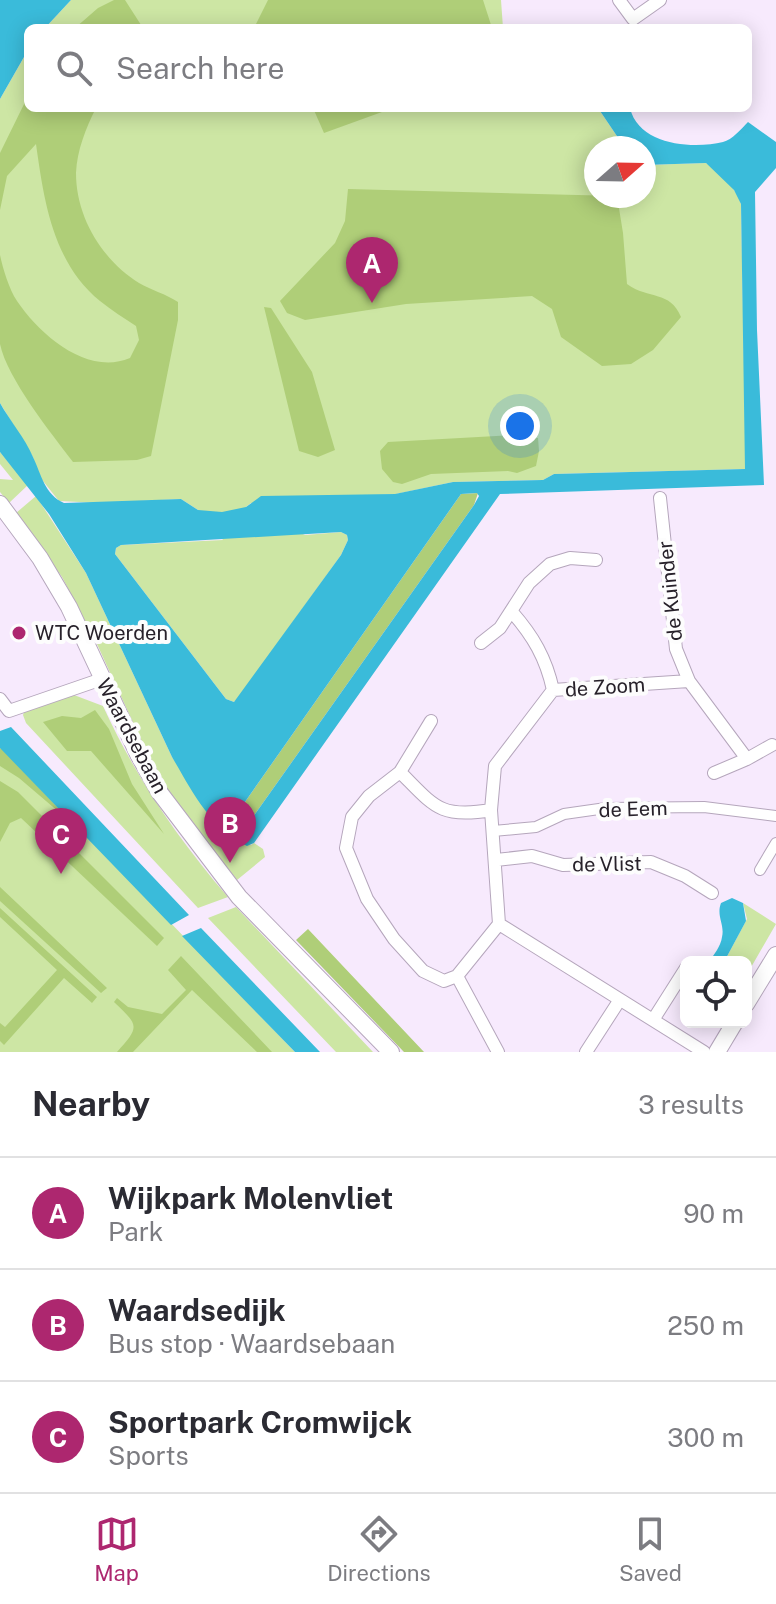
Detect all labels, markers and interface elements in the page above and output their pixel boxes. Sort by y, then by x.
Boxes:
search box [24,24,752,112]
icon: search [52,46,96,90]
text: Search here [116,50,284,86]
north arrow [584,136,656,208]
pin: A [346,237,398,303]
your location [500,406,540,446]
street label: de Kuinder [653,540,687,642]
place label: WTC Woerden [35,621,168,645]
marker: WTC Woerden [10,624,28,642]
street label: de Zoom [564,672,646,702]
street label: Waardsebaan [92,674,172,798]
street label: de Eem [598,796,668,822]
pin: B [204,797,256,863]
pin: C [35,808,87,874]
street label: de Vlist [572,851,642,877]
map controls [680,956,752,1028]
button: locate [680,956,752,1028]
text: Nearby [32,1084,150,1124]
text: 3 results [638,1089,744,1120]
text: Wijkpark Molenvliet [108,1180,393,1216]
text: A [49,1198,67,1229]
text: 90 m [683,1198,744,1229]
text: Park [108,1216,163,1247]
text: Waardsedijk [108,1292,286,1328]
text: B [49,1310,67,1341]
text: 250 m [667,1310,744,1341]
text: Bus stop · Waardsebaan [108,1328,395,1359]
text: Sportpark Cromwijck [108,1404,412,1440]
text: C [49,1422,67,1453]
text: 300 m [667,1422,744,1453]
text: Sports [108,1440,189,1471]
tab: Map [94,1512,139,1586]
tab: Directions [327,1512,431,1586]
tab: Saved [619,1512,682,1586]

